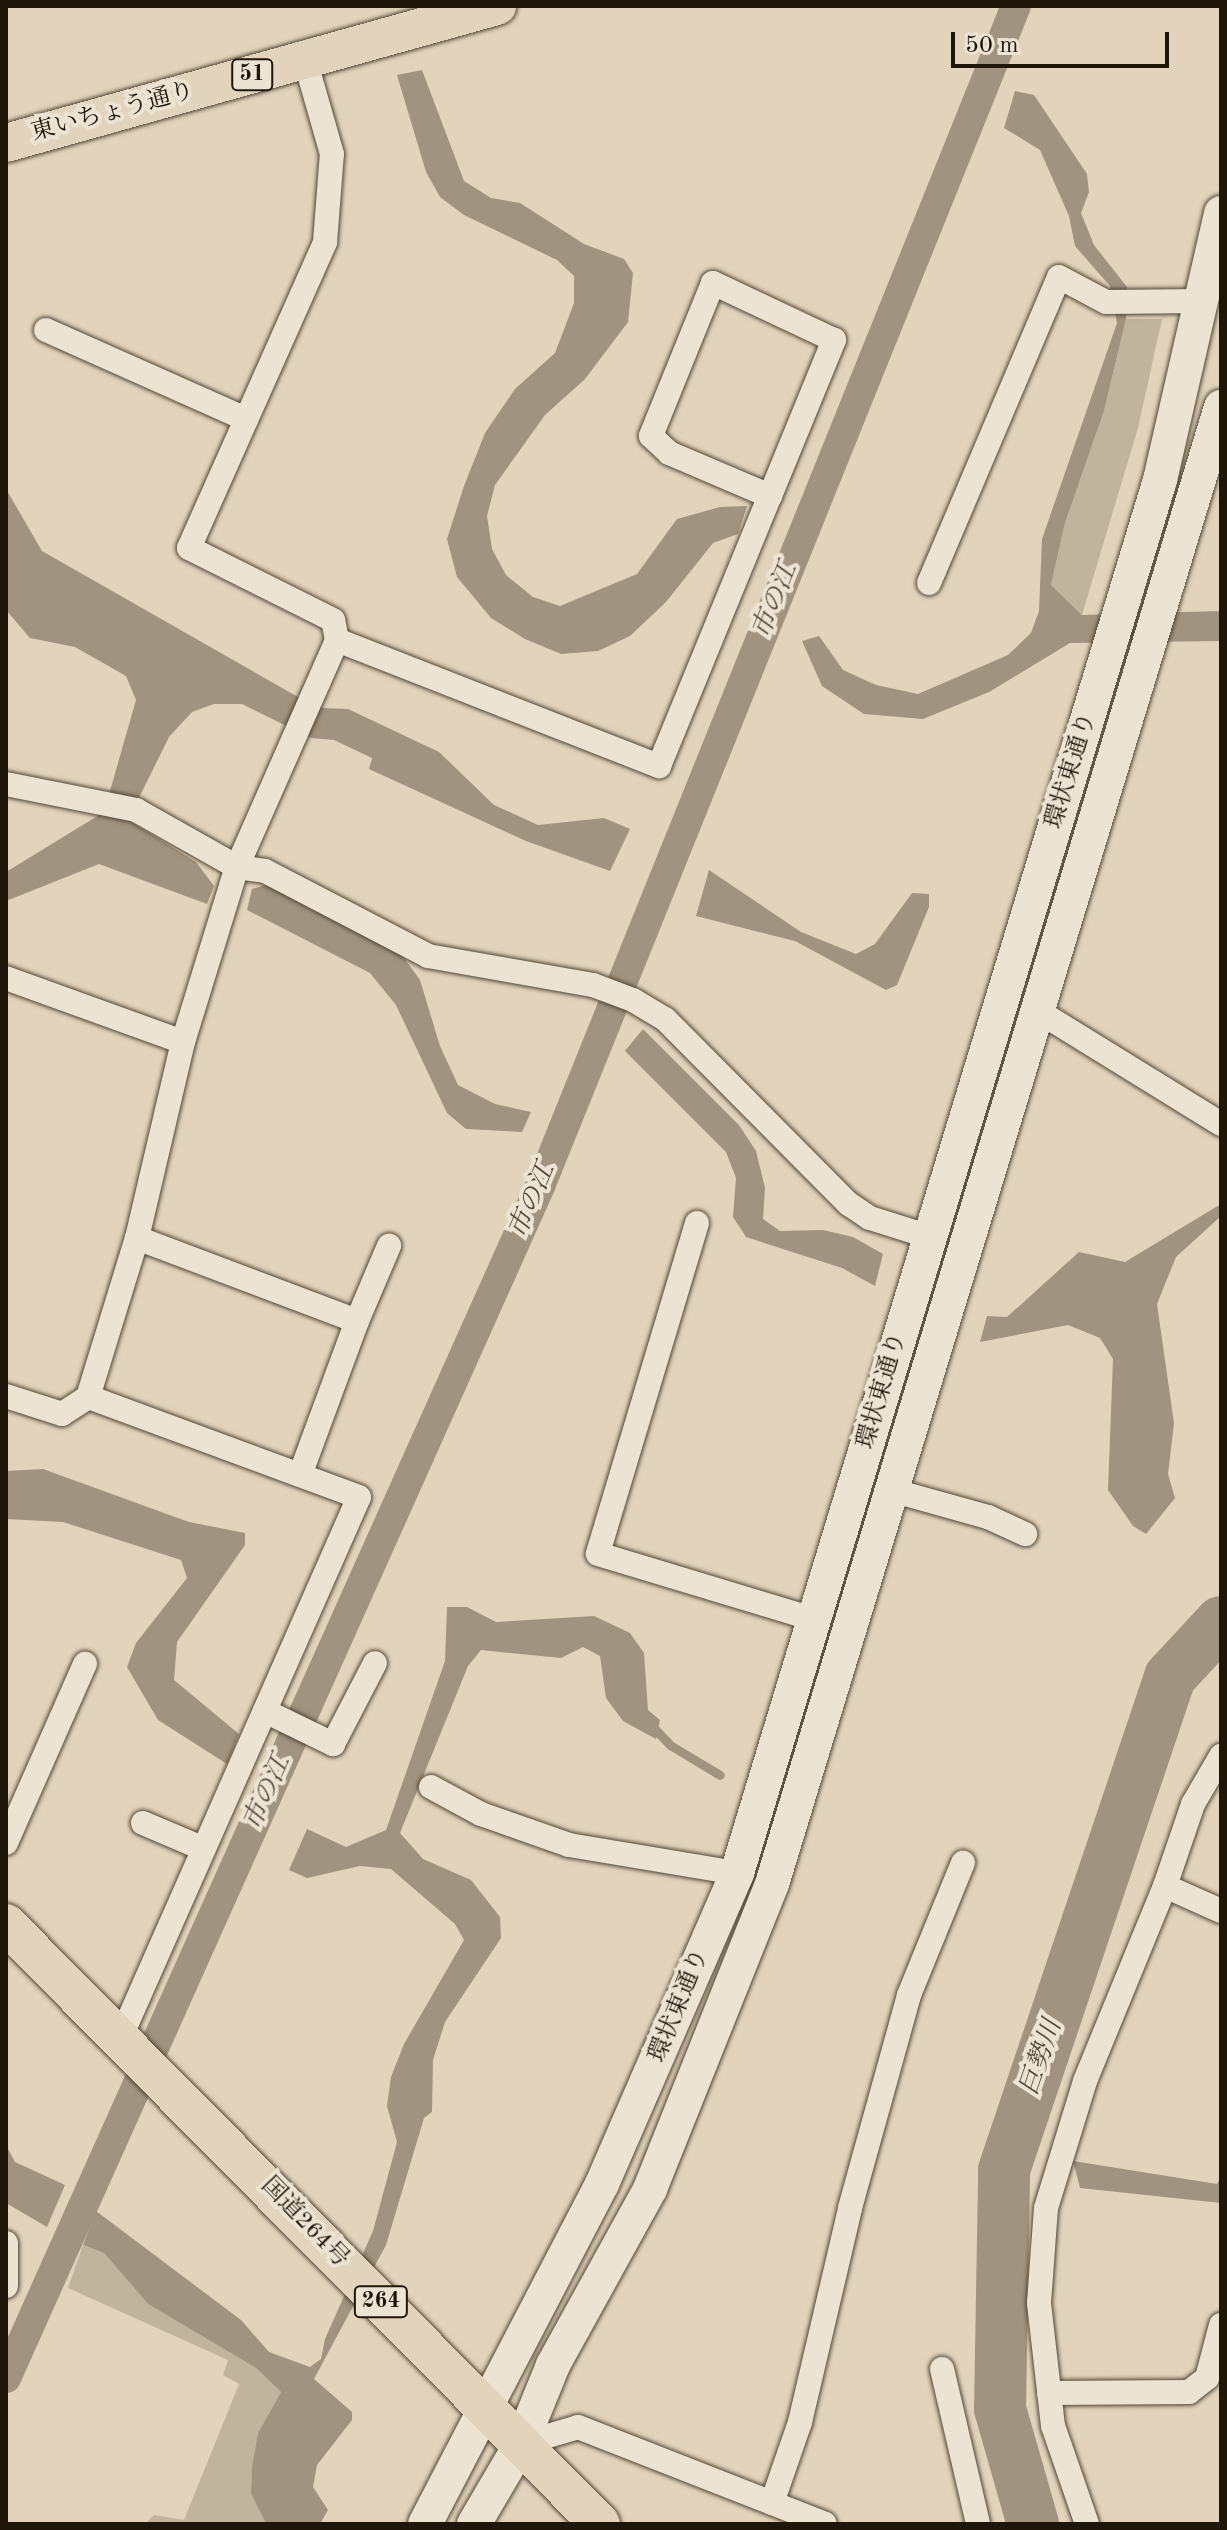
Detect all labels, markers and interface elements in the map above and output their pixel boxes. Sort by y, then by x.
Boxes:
scale bar [955,16,1173,66]
text: 50 m [965,34,1019,58]
road number: 51 [230,57,274,93]
street label: 東いちょう通り [28,77,198,149]
water label: 市の江 [747,559,805,643]
street label: 環状東通り [1041,709,1103,833]
water label: 市の江 [503,1159,563,1243]
street label: 環状東通り [853,1329,913,1453]
water label: 市の江 [238,1751,298,1835]
street label: 環状東通り [644,1945,716,2067]
water label: 巨勢川 [1015,2016,1069,2100]
street label: 国道264号 [254,2172,354,2274]
road number: 264 [353,2284,409,2320]

